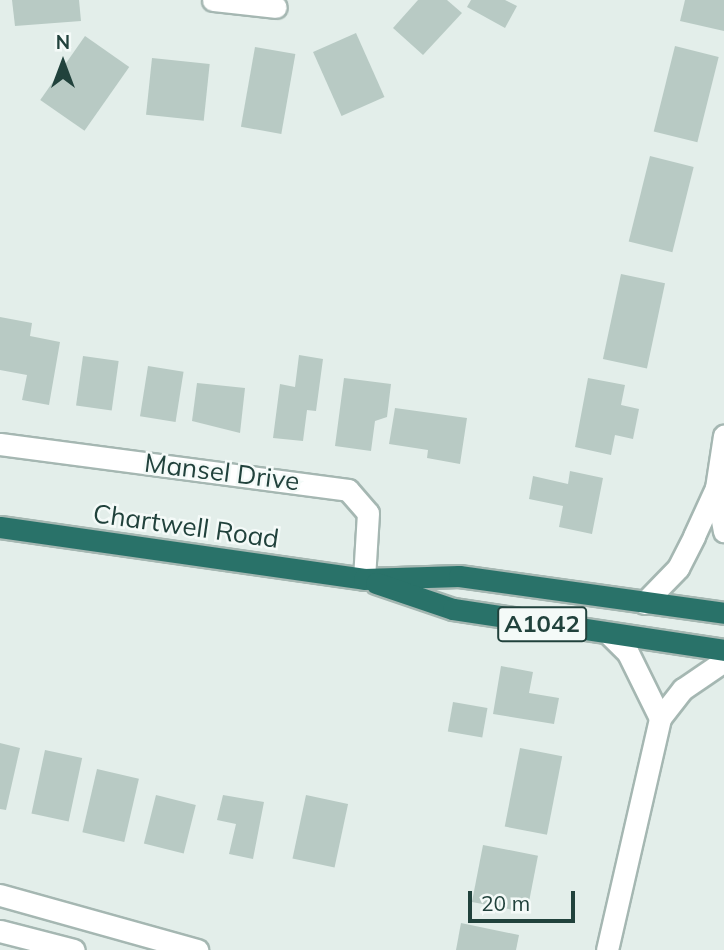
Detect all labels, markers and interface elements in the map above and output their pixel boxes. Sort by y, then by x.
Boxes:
north arrow [28,28,98,98]
text: N [56,30,70,54]
street label: Mansel Drive [143,447,301,497]
street label: Chartwell Road [91,498,281,554]
road number: A1042 [496,604,588,644]
scale bar [472,876,579,920]
text: 20 m [481,890,530,916]

